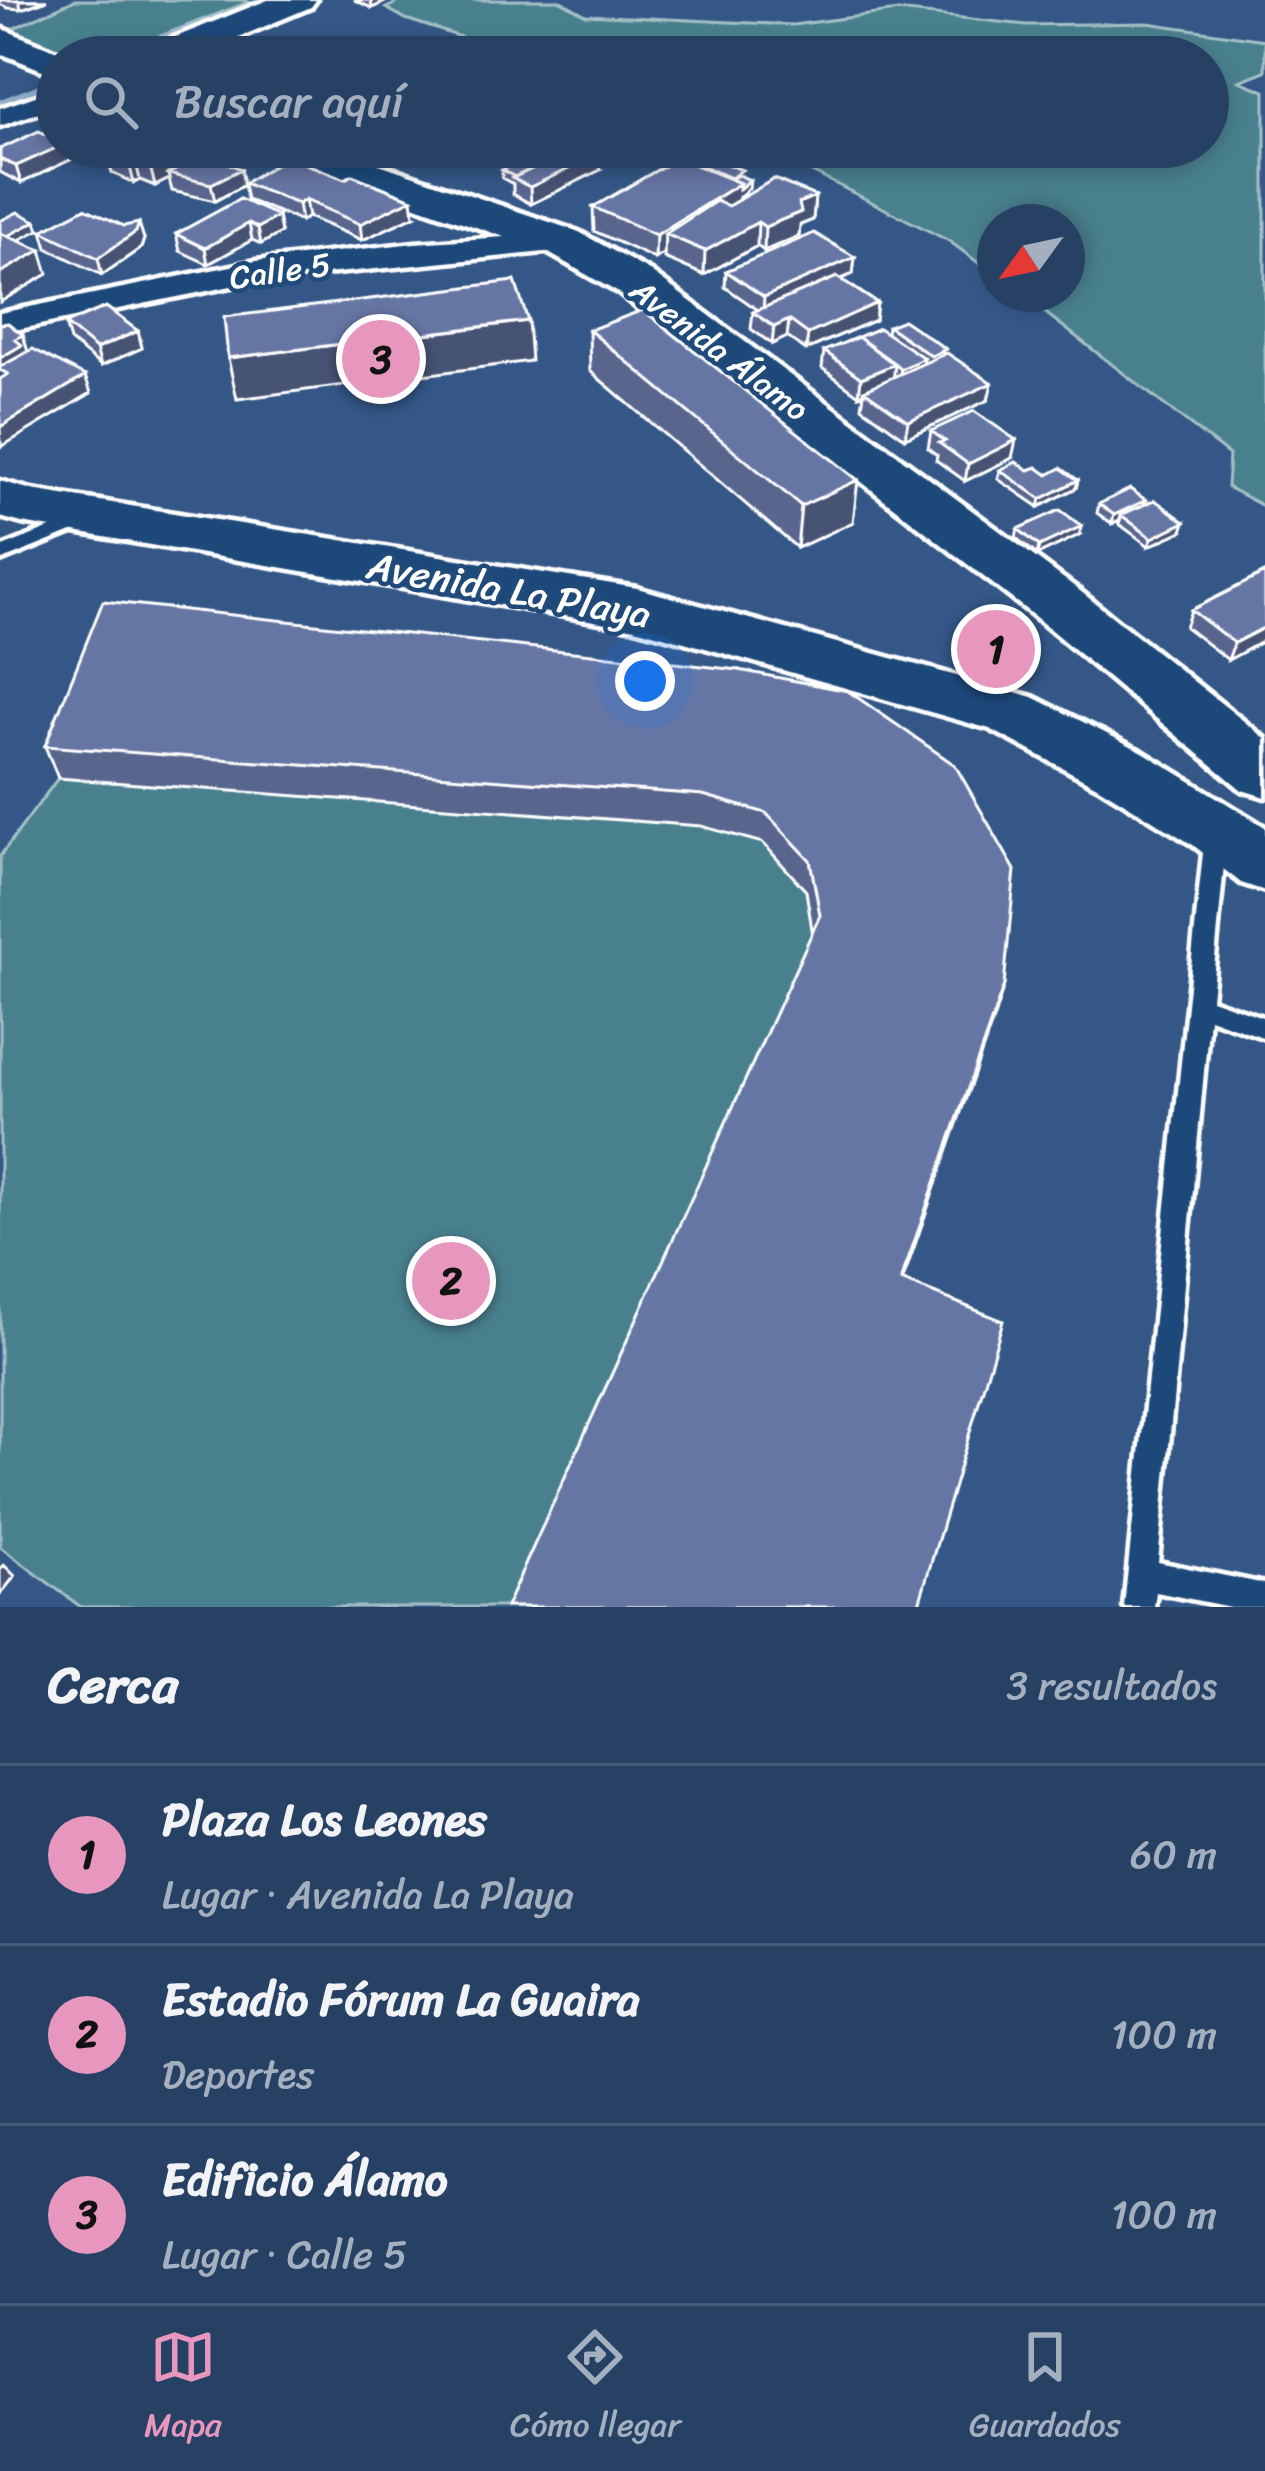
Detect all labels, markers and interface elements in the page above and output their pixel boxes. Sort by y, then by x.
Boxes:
search box [36,36,1229,168]
text: Buscar aquí [174,62,403,142]
icon: search [78,69,144,135]
north arrow [977,204,1085,312]
street label: Calle 5 [226,235,335,307]
street label: Avenida Álamo [616,262,822,437]
pin: 3 [342,314,420,404]
street label: Avenida La Playa [361,530,657,648]
pin: 1 [957,604,1035,694]
your location [615,651,675,711]
pin: 2 [412,1236,490,1326]
text: Cerca [48,1640,178,1730]
text: 3 resultados [1006,1651,1217,1720]
text: Plaza Los Leones [162,1780,487,1860]
text: 1 [79,1820,95,1889]
text: 60 m [1130,1820,1217,1889]
text: Lugar · Avenida La Playa [162,1860,574,1929]
text: Estadio Fórum La Guaira [162,1960,640,2040]
text: 2 [76,2000,98,2069]
text: 100 m [1111,2000,1217,2069]
text: Deportes [162,2040,314,2109]
text: Edificio Álamo [162,2140,448,2220]
text: 3 [76,2180,98,2249]
text: 100 m [1111,2180,1217,2249]
text: Lugar · Calle 5 [162,2220,407,2289]
tab: Mapa [144,2324,222,2454]
tab: Cómo llegar [510,2324,681,2454]
tab: Guardados [969,2324,1121,2454]

